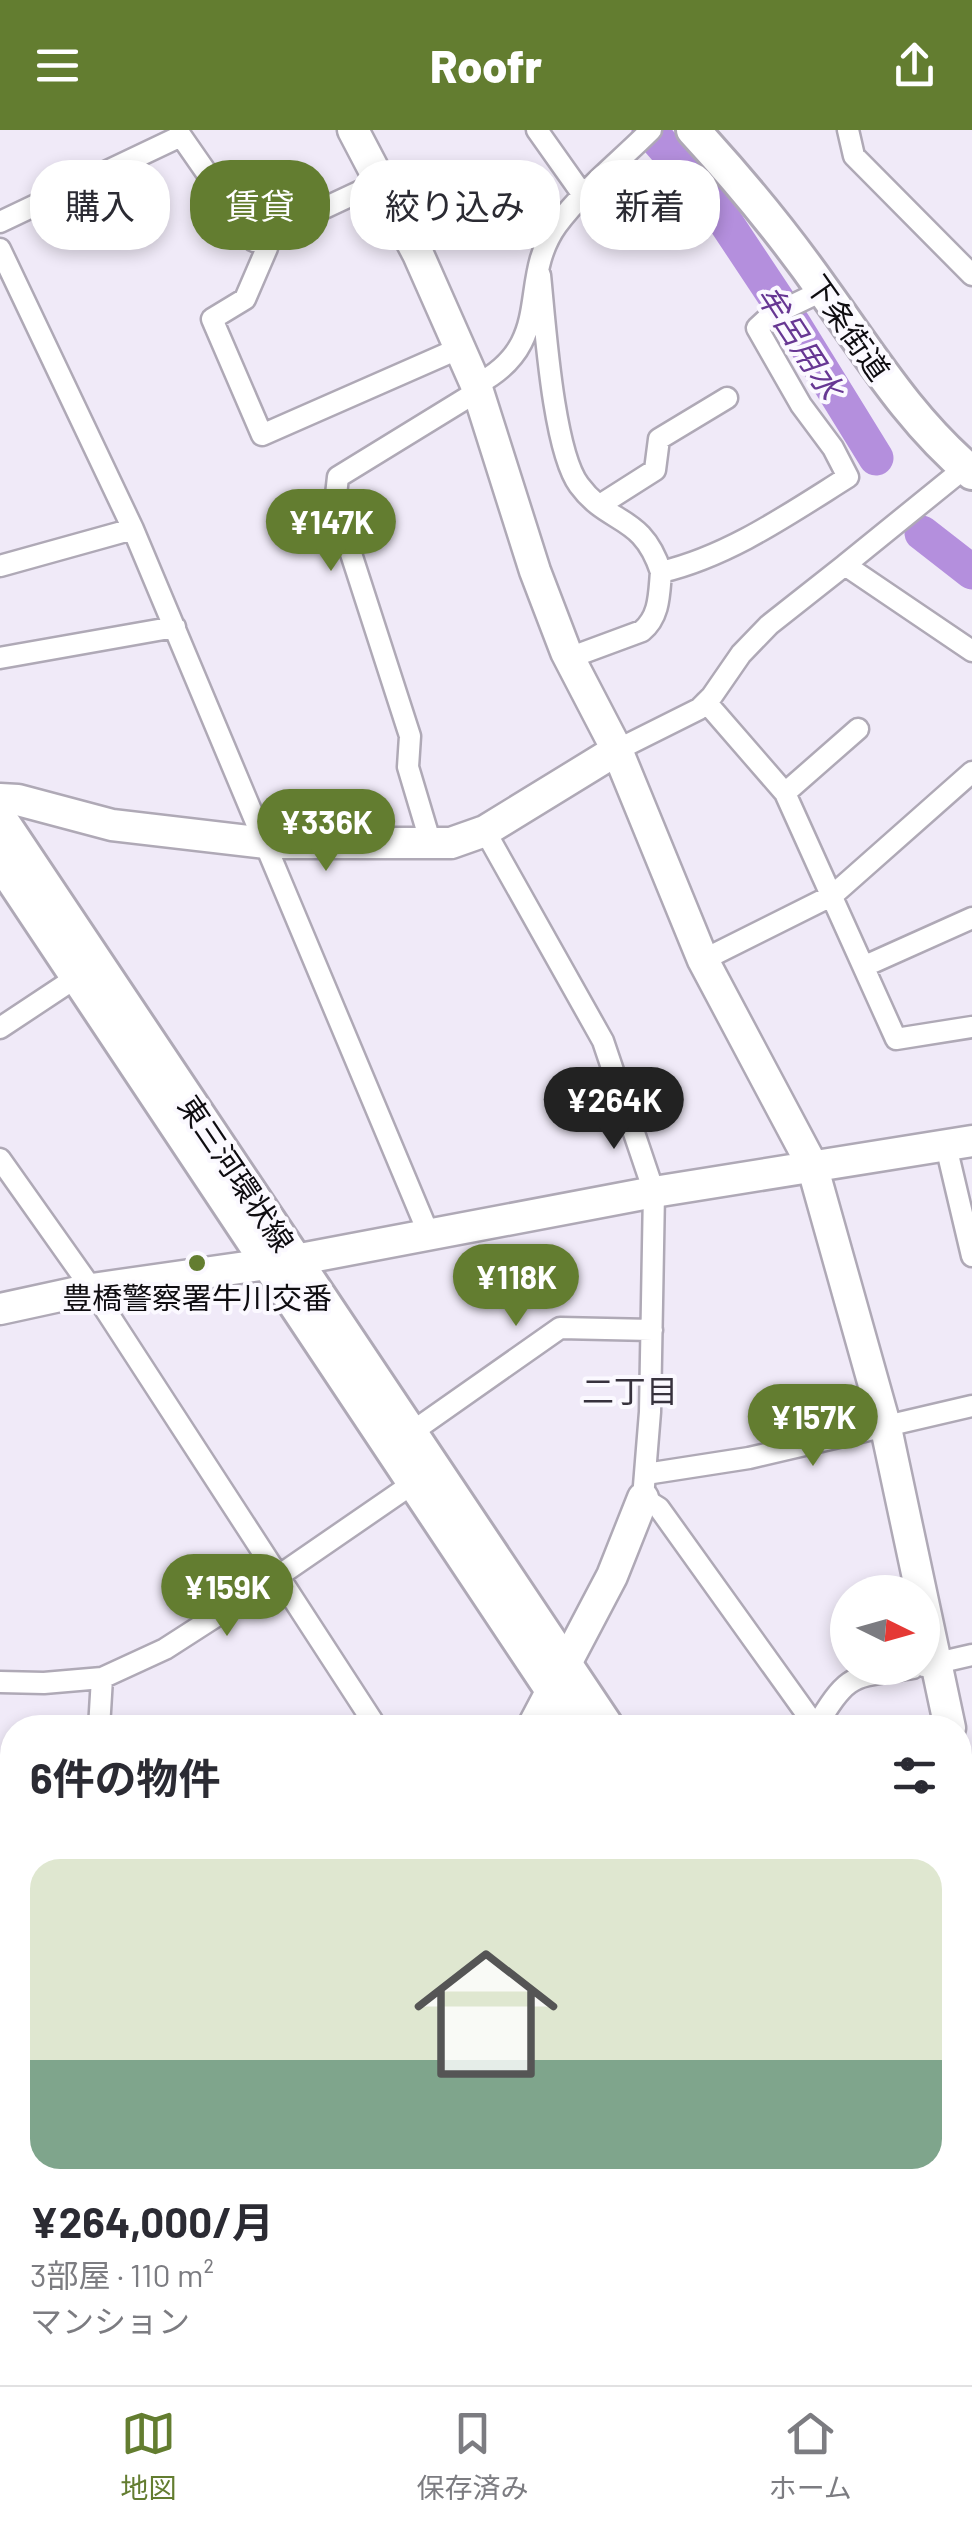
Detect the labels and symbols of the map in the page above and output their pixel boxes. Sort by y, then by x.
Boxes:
street label: 下条街道 [800,268,898,386]
water label: 牟呂用水 [750,277,853,408]
pin: ¥147K [261,489,401,574]
pin: ¥336K [256,789,396,874]
pin: ¥264K [544,1067,684,1152]
street label: 東三河環状線 [172,1088,302,1258]
pin: ¥118K [446,1244,586,1329]
marker: 豊橋警察署牛川交番 [186,1252,208,1274]
place label: 豊橋警察署牛川交番 [62,1279,332,1315]
district label: 二丁目 [582,1371,678,1409]
pin: ¥157K [743,1384,883,1469]
pin: ¥159K [157,1554,297,1639]
north arrow [830,1575,940,1685]

